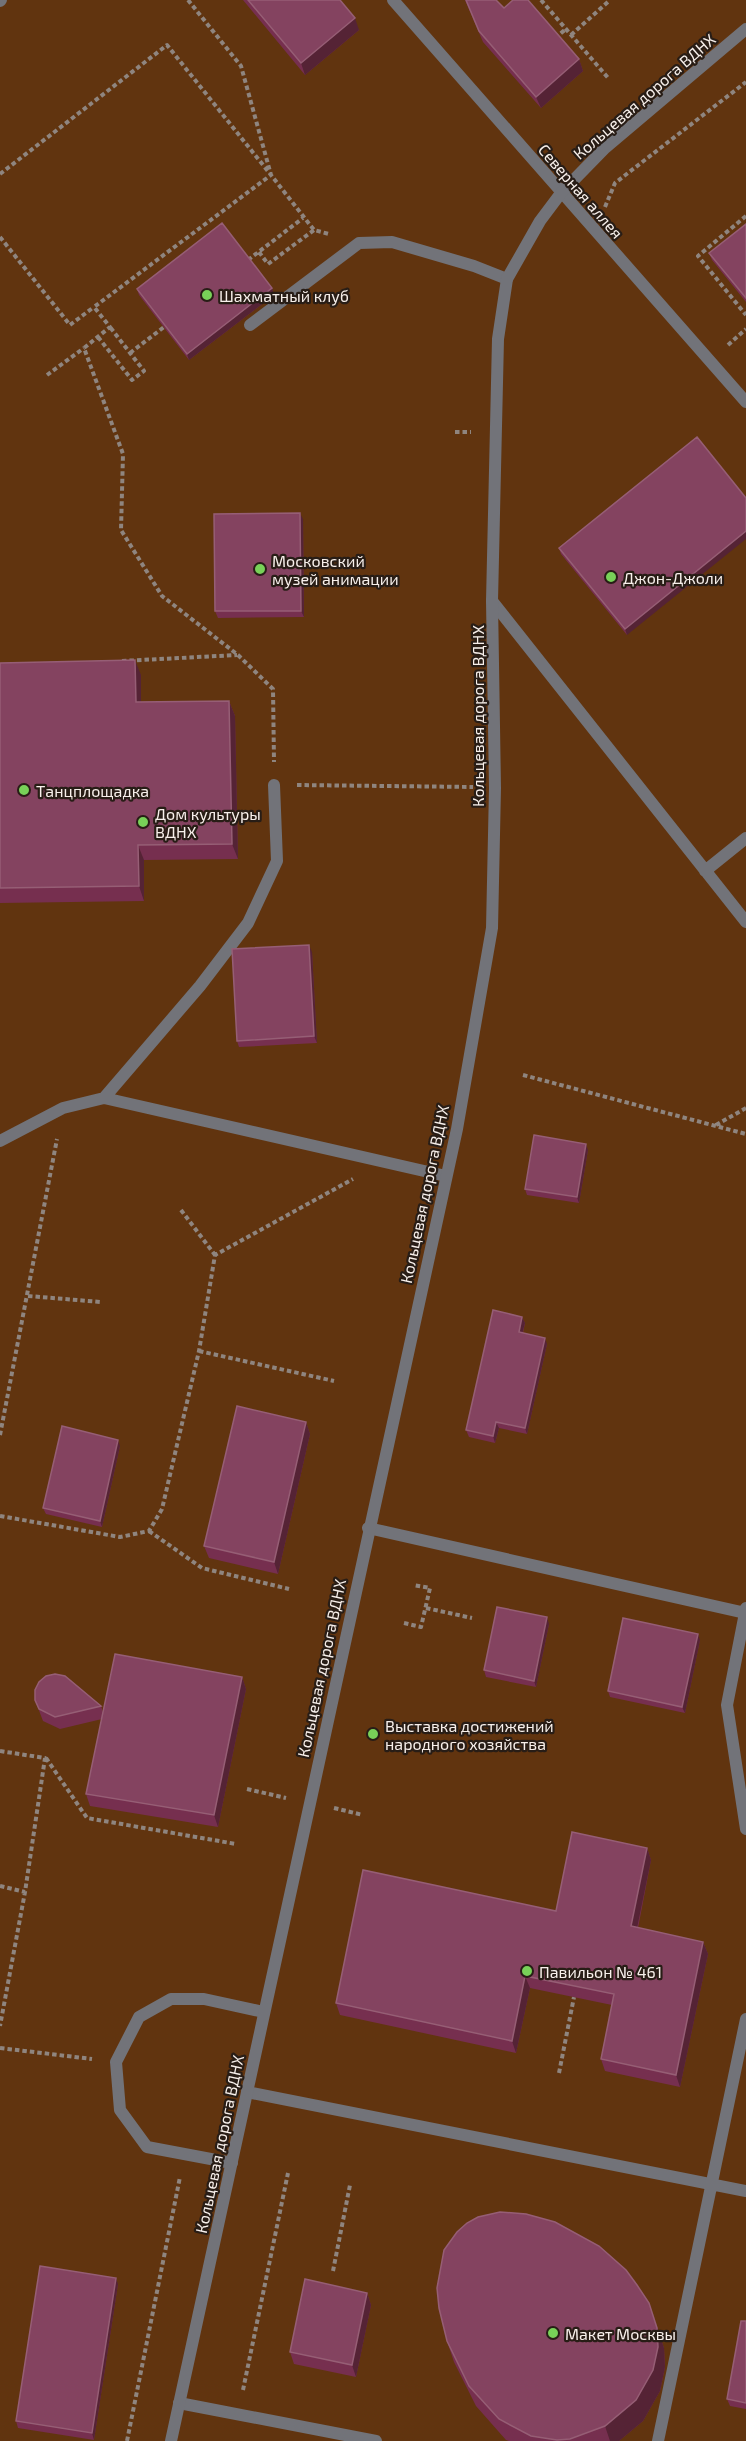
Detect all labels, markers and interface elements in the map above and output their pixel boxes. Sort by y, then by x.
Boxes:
street label: Кольцевая дорога ВДНХ [569,29,719,163]
street label: Северная аллея [535,140,627,242]
place label: Шахматный клуб [219,286,349,306]
marker: Шахматный клуб [200,288,214,302]
place label: Московский музей анимации [272,551,399,589]
marker: Московский музей анимации [253,562,267,576]
place label: Джон-Джоли [623,568,723,587]
marker: Джон-Джоли [604,570,618,584]
street label: Кольцевая дорога ВДНХ [468,625,487,807]
place label: Танцплощадка [36,781,149,800]
marker: Танцплощадка [17,783,31,797]
place label: Дом культуры ВДНХ [155,804,261,841]
marker: Дом культуры ВДНХ [136,815,150,829]
street label: Кольцевая дорога ВДНХ [396,1103,452,1285]
street label: Кольцевая дорога ВДНХ [293,1577,349,1759]
place label: Выставка достижений народного хозяйства [385,1716,554,1753]
marker: Выставка достижений народного хозяйства [366,1727,380,1741]
place label: Павильон № 461 [539,1962,662,1981]
marker: Павильон № 461 [520,1964,534,1978]
street label: Кольцевая дорога ВДНХ [191,2053,247,2235]
place label: Макет Москвы [565,2324,676,2343]
marker: Макет Москвы [546,2326,560,2340]

